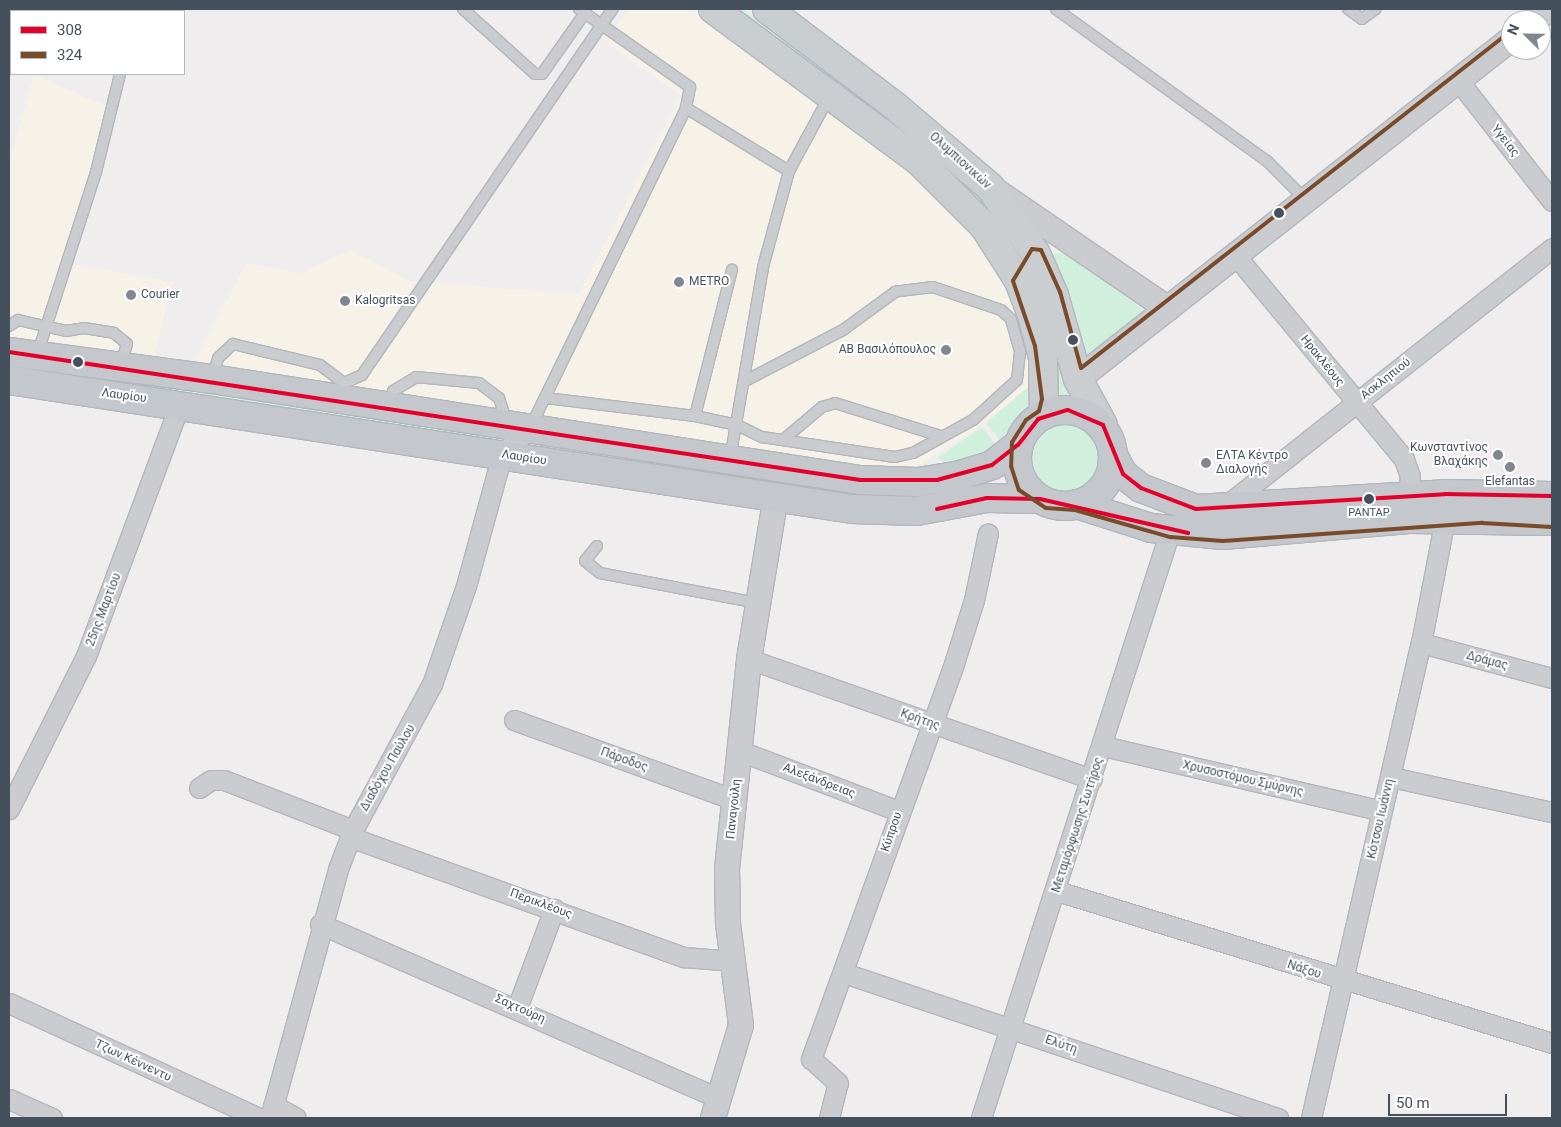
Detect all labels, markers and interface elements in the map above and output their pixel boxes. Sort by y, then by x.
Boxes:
legend [10,10,185,75]
north arrow [1501,10,1551,60]
text: 308 [57,21,82,39]
text: N [1504,22,1522,37]
text: 324 [57,46,82,64]
street label: Υγείας [1488,122,1522,160]
street label: Ολυμπιονικών [926,130,994,192]
unlabelled marker [1274,208,1284,218]
place label: METRO [689,275,729,289]
marker: METRO [673,276,685,288]
place label: Courier [141,288,180,302]
marker: Courier [125,289,137,301]
place label: Kalogritsas [355,294,415,308]
marker: Kalogritsas [339,295,351,307]
street label: Ηρακλέους [1297,332,1347,390]
unlabelled marker [1068,335,1078,345]
place label: ΑΒ Βασιλόπουλος [839,343,936,357]
marker: ΑΒ Βασιλόπουλος [940,344,952,356]
street label: Ασκληπιού [1358,355,1414,403]
unlabelled marker [73,357,83,367]
street label: Λαυρίου [101,386,147,406]
place label: Κωνσταντίνος Βλαχάκης [1410,441,1488,469]
street label: Λαυρίου [501,447,547,469]
place label: ΕΛΤΑ Κέντρο Διαλογής [1216,449,1288,477]
marker: Κωνσταντίνος Βλαχάκης [1492,449,1504,461]
marker: ΕΛΤΑ Κέντρο Διαλογής [1200,457,1212,469]
marker: Elefantas [1504,461,1516,473]
place label: Elefantas [1485,475,1535,489]
marker: ΡΑΝΤΑΡ [1364,494,1374,504]
place label: ΡΑΝΤΑΡ [1348,506,1390,520]
street label: 25ης Μαρτίου [83,571,125,649]
street label: Δράμας [1465,649,1509,673]
street label: Κρήτης [898,706,942,734]
street label: Διαδόχου Παύλου [357,722,419,814]
street label: Πάροδος [598,745,650,775]
street label: Μεταμόρφωσης Σωτήρος [1049,755,1107,895]
street label: Χρυσοστόμου Σμύρνης [1181,758,1305,800]
street label: Αλεξάνδρειας [781,761,857,801]
street label: Παναγούλη [724,778,744,840]
street label: Κότσου Ιωάννη [1365,778,1397,860]
street label: Κύπρου [878,810,906,854]
street label: Περικλέους [508,886,574,922]
street label: Νάξου [1285,958,1323,982]
street label: Σαχτούρη [493,992,547,1026]
street label: Ελύτη [1043,1033,1079,1057]
street label: Τζων Κέννεντυ [93,1037,173,1085]
scale bar [1391,1084,1510,1116]
text: 50 m [1396,1094,1430,1112]

